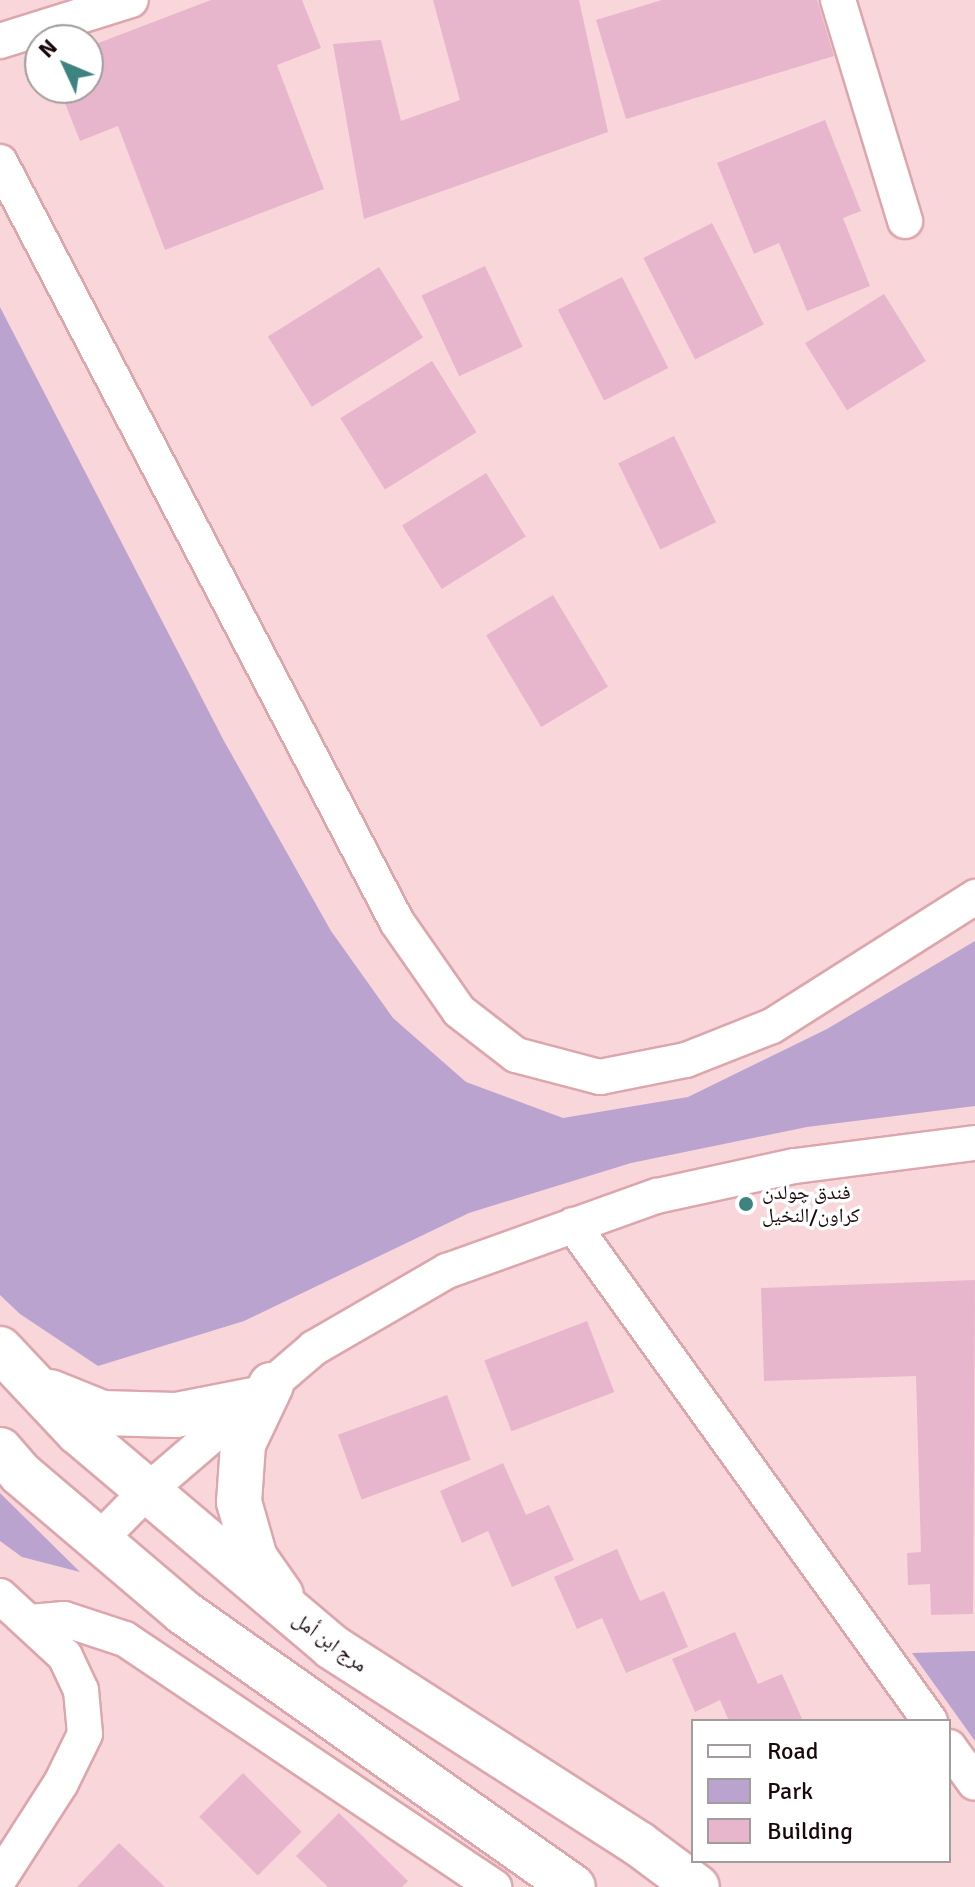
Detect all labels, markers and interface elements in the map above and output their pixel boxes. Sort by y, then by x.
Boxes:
north arrow [24,24,104,104]
text: N [33,33,63,63]
place label: فندق چولدن كراون/النخيل [762,1180,860,1227]
marker: فندق چولدن كراون/النخيل [737,1195,755,1213]
street label: مرج ابن أمل [288,1607,372,1677]
legend [691,1719,951,1863]
text: Road [767,1736,818,1766]
text: Park [767,1776,813,1806]
text: Building [767,1816,853,1846]

